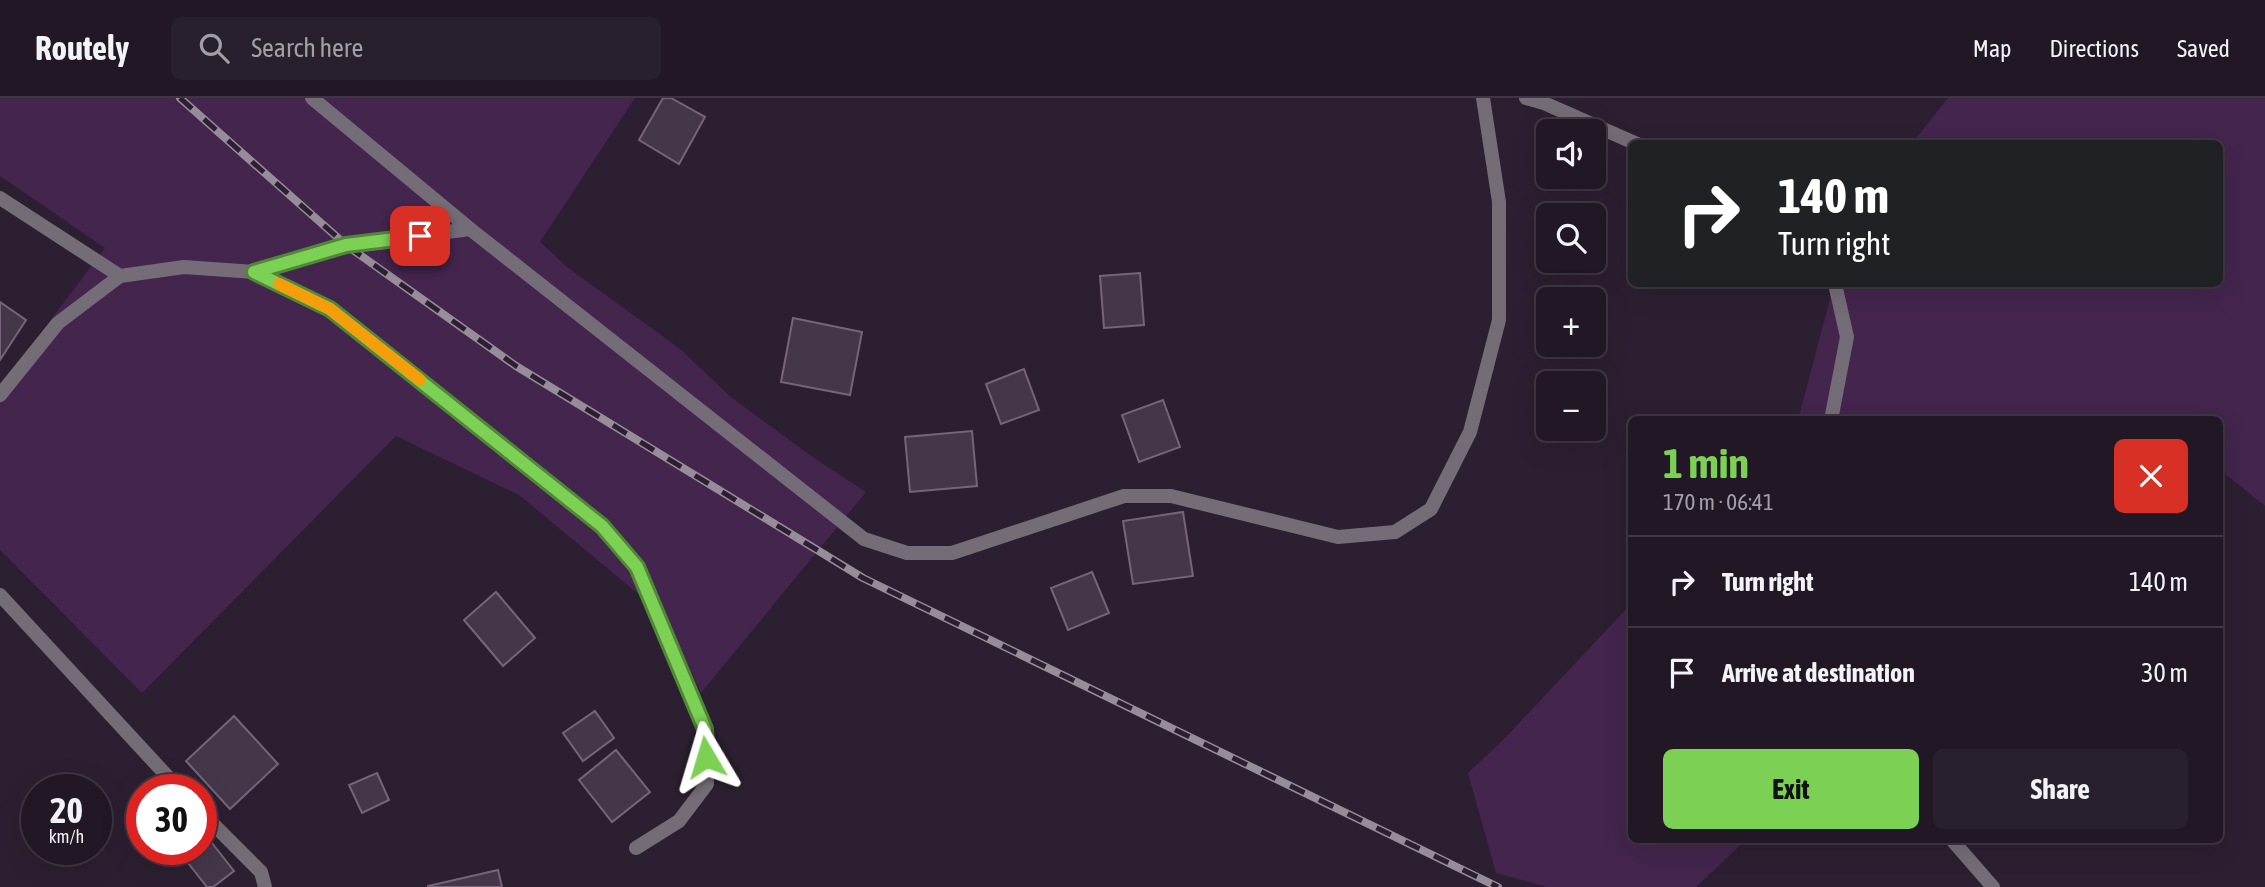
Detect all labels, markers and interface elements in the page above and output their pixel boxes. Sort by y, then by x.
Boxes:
search box [171,17,661,80]
text: Routely [35,29,129,67]
icon: search [195,29,233,67]
text: Search here [251,33,363,63]
text: Map [1973,35,2011,62]
text: Directions [2049,35,2139,62]
text: Saved [2177,35,2230,62]
map controls [1536,119,1606,441]
button: sound [1536,119,1606,189]
text: 140 m [1778,167,1889,223]
icon: right [1663,168,1754,259]
button: search [1536,203,1606,273]
pin [390,206,450,266]
icon: arrive [401,217,439,255]
text: Turn right [1778,225,1891,262]
button: + [1536,287,1606,357]
button: − [1536,371,1606,441]
text: 1 min [1663,439,1749,487]
button: close [2114,439,2188,513]
text: 170 m · 06:41 [1663,489,1774,515]
icon: right [1663,563,1701,601]
text: Turn right [1722,567,1813,597]
text: 140 m [2129,567,2188,597]
icon: arrive [1663,654,1701,692]
text: Arrive at destination [1722,658,1915,688]
text: 30 m [2141,658,2188,688]
position arrow [669,720,743,794]
button: Exit [1663,749,1919,829]
button: Share [1933,749,2188,829]
speed limit sign: 30 [126,774,217,865]
text: 20 [50,790,83,830]
text: km/h [49,826,84,847]

